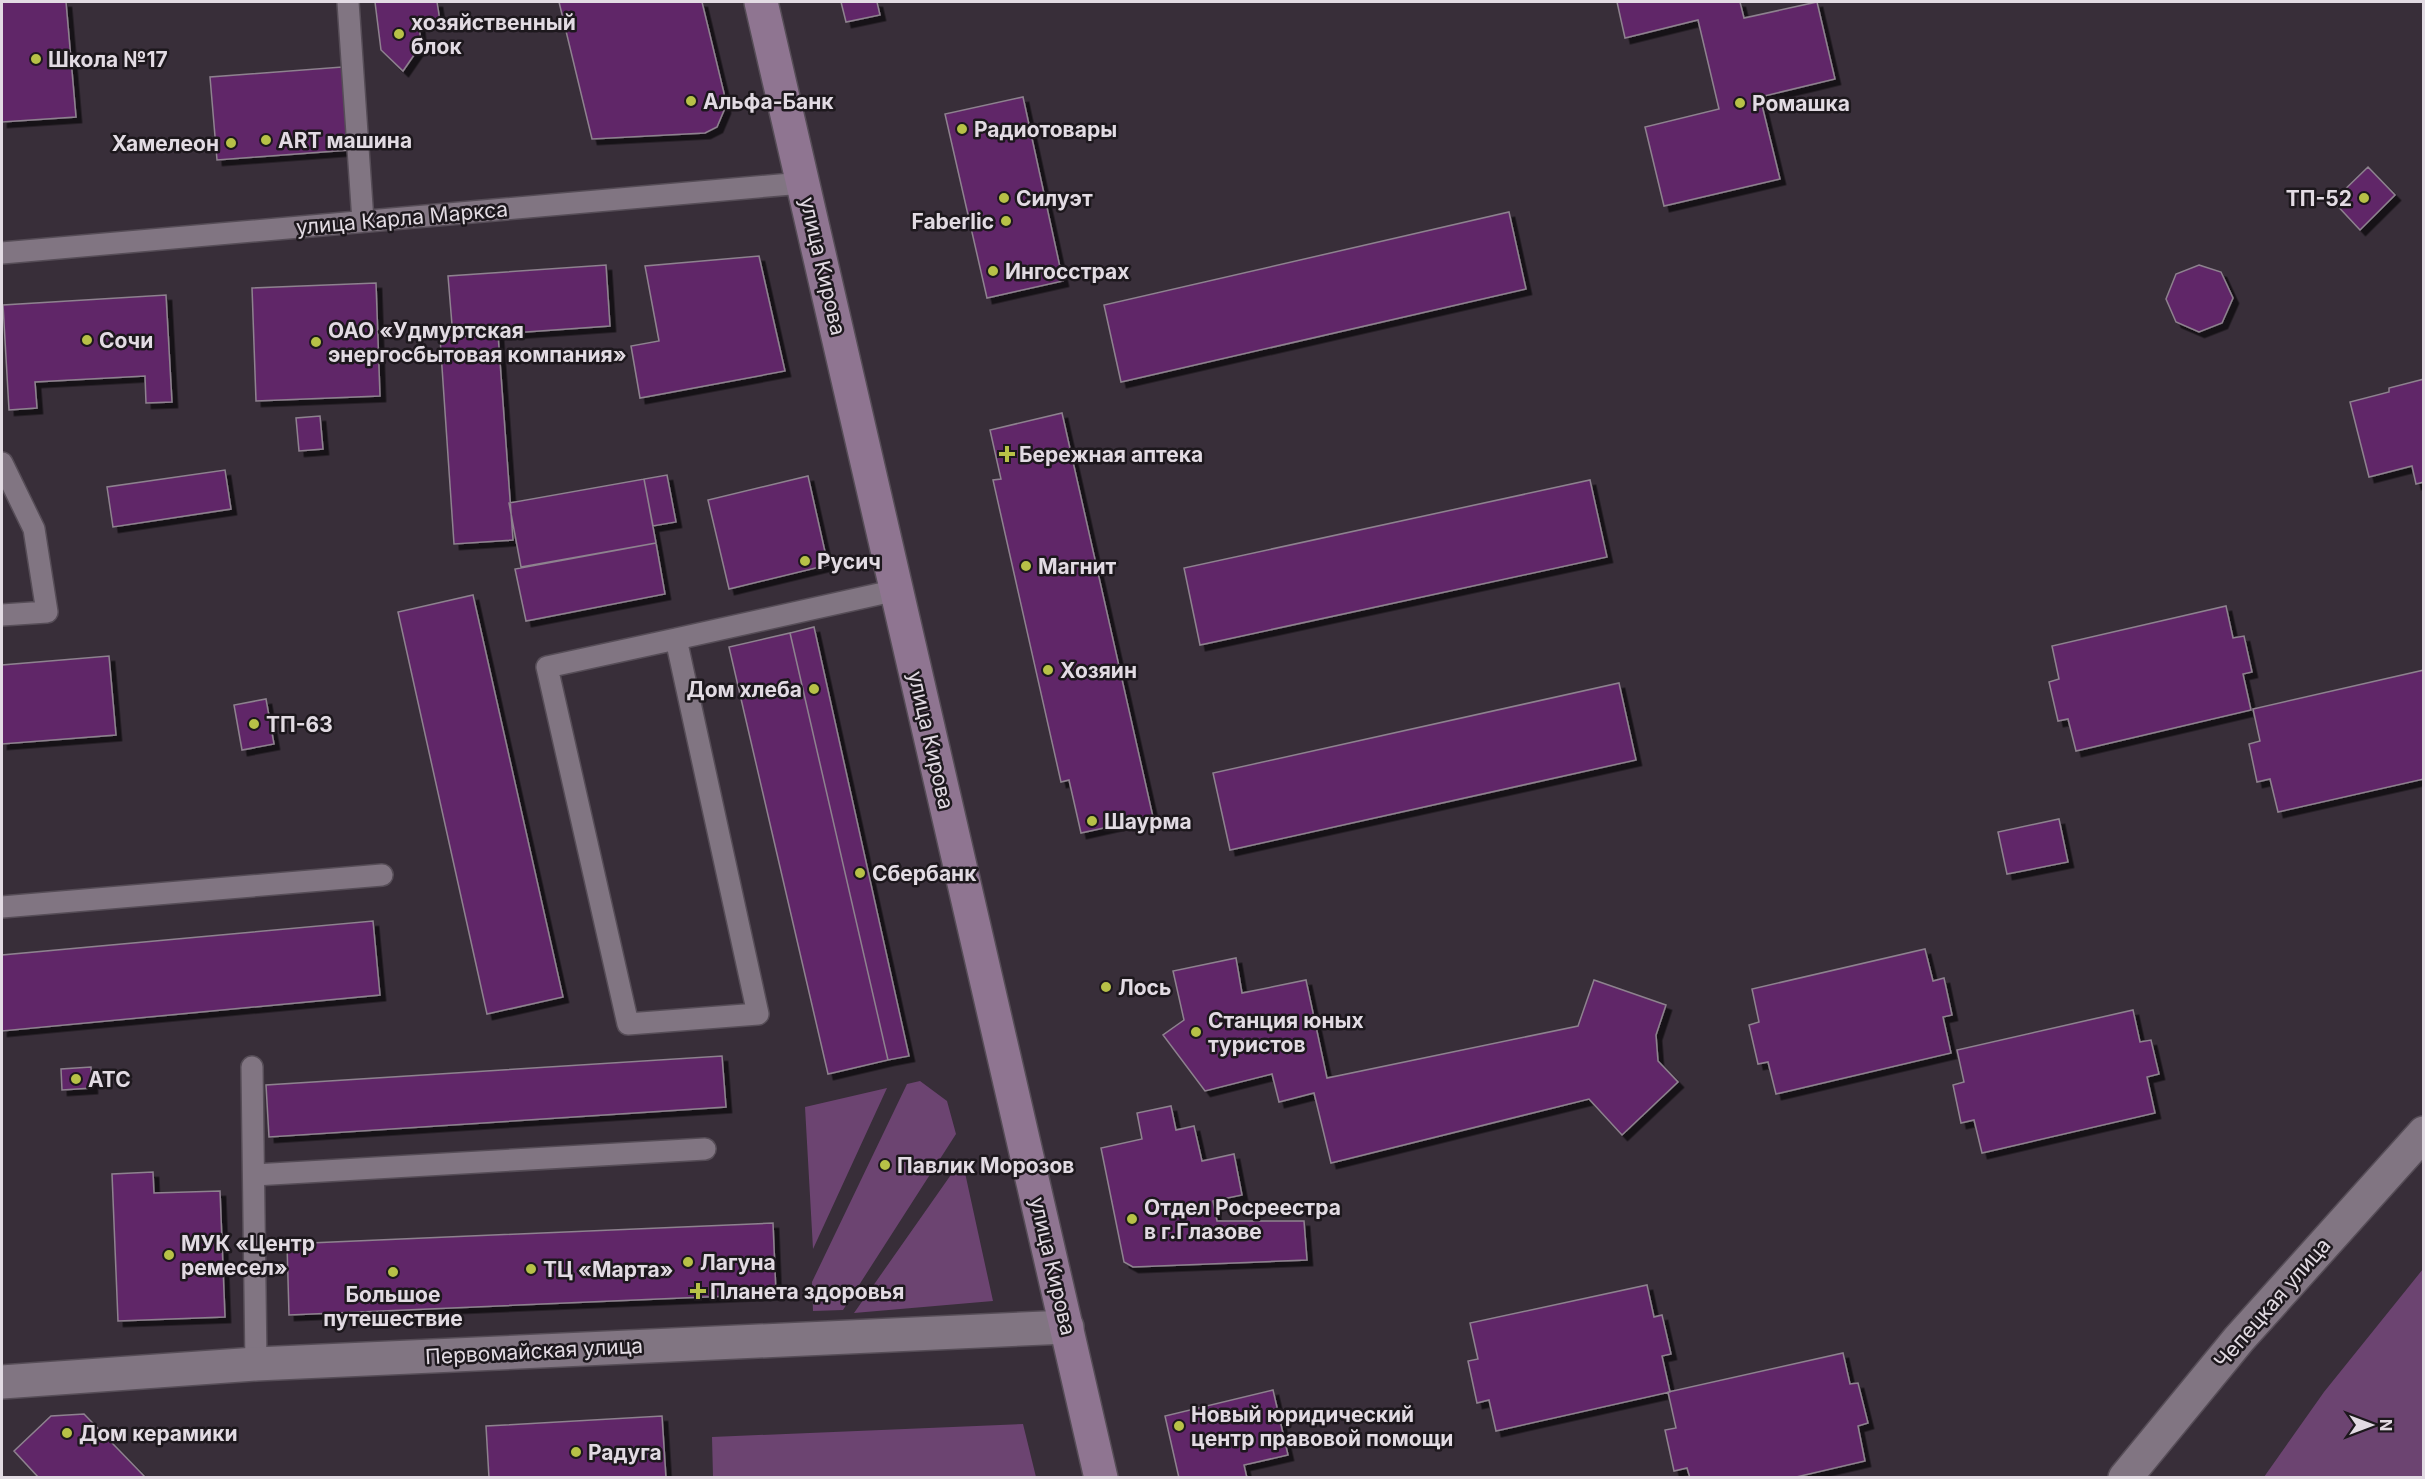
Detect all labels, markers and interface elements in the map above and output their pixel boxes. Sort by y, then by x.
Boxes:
place label: хозяйственный блок [411,10,576,59]
marker: хозяйственный блок [392,27,406,41]
place label: Школа №17 [48,47,168,72]
marker: Школа №17 [29,52,43,66]
place label: Альфа-Банк [703,89,834,114]
place label: Ромашка [1752,91,1850,116]
marker: Альфа-Банк [684,94,698,108]
marker: Ромашка [1733,96,1747,110]
place label: Радиотовары [974,117,1117,142]
marker: Радиотовары [955,122,969,136]
place label: ART машина [278,128,412,153]
place label: Хамелеон [112,131,219,156]
marker: ART машина [259,133,273,147]
marker: Хамелеон [224,136,238,150]
place label: Силуэт [1016,186,1093,211]
place label: ТП-52 [2286,186,2352,211]
marker: Силуэт [997,191,1011,205]
marker: ТП-52 [2357,191,2371,205]
street label: улица Кирова [795,194,851,338]
street label: улица Карла Маркса [295,196,509,240]
place label: Faberlic [911,209,994,234]
marker: Faberlic [999,214,1013,228]
place label: Ингосстрах [1005,259,1129,284]
marker: Ингосстрах [986,264,1000,278]
place label: ОАО «Удмуртская энергосбытовая компания» [328,318,627,367]
place label: Сочи [99,328,153,353]
marker: Сочи [80,333,94,347]
marker: ОАО «Удмуртская энергосбытовая компания» [309,335,323,349]
place label: Бережная аптека [1019,442,1203,467]
marker: Бережная аптека [1000,447,1014,461]
place label: Русич [817,549,881,574]
marker: Русич [798,554,812,568]
place label: Магнит [1038,554,1117,579]
marker: Магнит [1019,559,1033,573]
place label: Хозяин [1060,658,1137,683]
marker: Хозяин [1041,663,1055,677]
street label: улица Кирова [903,668,959,812]
place label: Дом хлеба [686,677,802,702]
marker: Дом хлеба [807,682,821,696]
place label: ТП-63 [266,712,333,737]
marker: ТП-63 [247,717,261,731]
place label: Шаурма [1104,809,1192,834]
marker: Шаурма [1085,814,1099,828]
place label: Сбербанк [872,861,977,886]
marker: Сбербанк [853,866,867,880]
place label: Лось [1118,975,1171,1000]
marker: Лось [1099,980,1113,994]
place label: Станция юных туристов [1208,1008,1364,1057]
marker: Станция юных туристов [1189,1025,1203,1039]
place label: АТС [88,1067,131,1092]
marker: АТС [69,1072,83,1086]
place label: Павлик Морозов [897,1153,1074,1178]
marker: Павлик Морозов [878,1158,892,1172]
street label: улица Кирова [1025,1194,1081,1338]
place label: Отдел Росреестра в г.Глазове [1144,1195,1341,1244]
marker: Отдел Росреестра в г.Глазове [1125,1212,1139,1226]
place label: МУК «Центр ремесел» [181,1231,315,1280]
street label: Чепецкая улица [2209,1233,2335,1373]
marker: МУК «Центр ремесел» [162,1248,176,1262]
place label: Лагуна [700,1250,776,1275]
marker: Лагуна [681,1255,695,1269]
place label: ТЦ «Марта» [543,1257,673,1282]
marker: ТЦ «Марта» [524,1262,538,1276]
marker: Большое путешествие [386,1265,400,1279]
place label: Планета здоровья [710,1279,904,1304]
place label: Большое путешествие [323,1282,463,1331]
marker: Планета здоровья [691,1284,705,1298]
street label: Первомайская улица [425,1333,643,1369]
north arrow [2341,1395,2401,1455]
place label: Новый юридический центр правовой помощи [1191,1402,1453,1451]
marker: Новый юридический центр правовой помощи [1172,1419,1186,1433]
text: N [2376,1419,2396,1431]
place label: Дом керамики [79,1421,238,1446]
marker: Дом керамики [60,1426,74,1440]
place label: Радуга [588,1440,662,1465]
marker: Радуга [569,1445,583,1459]

